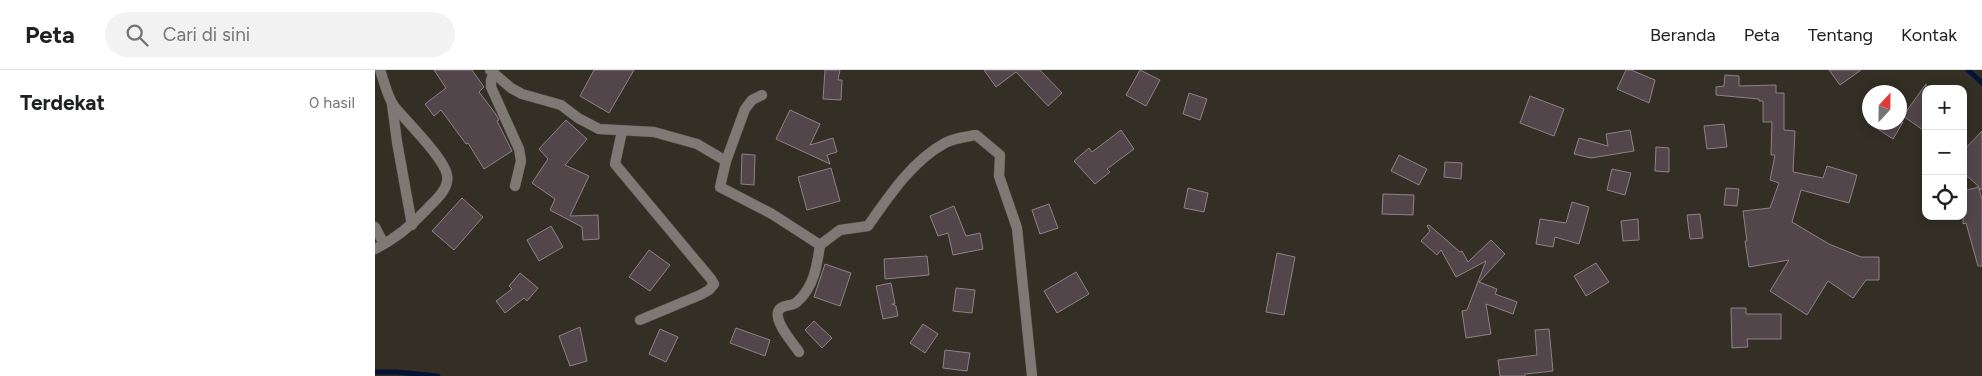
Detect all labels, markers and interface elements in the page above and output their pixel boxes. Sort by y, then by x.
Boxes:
search box [105,12,455,57]
text: Peta [25,20,75,49]
icon: search [123,21,151,49]
text: Cari di sini [163,23,250,46]
text: Beranda [1650,24,1716,46]
text: Peta [1744,24,1780,46]
text: Tentang [1808,24,1873,46]
text: Kontak [1901,24,1957,46]
north arrow [1862,85,1907,130]
map controls [1922,85,1967,220]
button: + [1922,85,1967,130]
text: Terdekat [20,90,105,115]
text: 0 hasil [309,93,355,112]
button: − [1922,130,1967,175]
button: locate [1922,175,1967,220]

